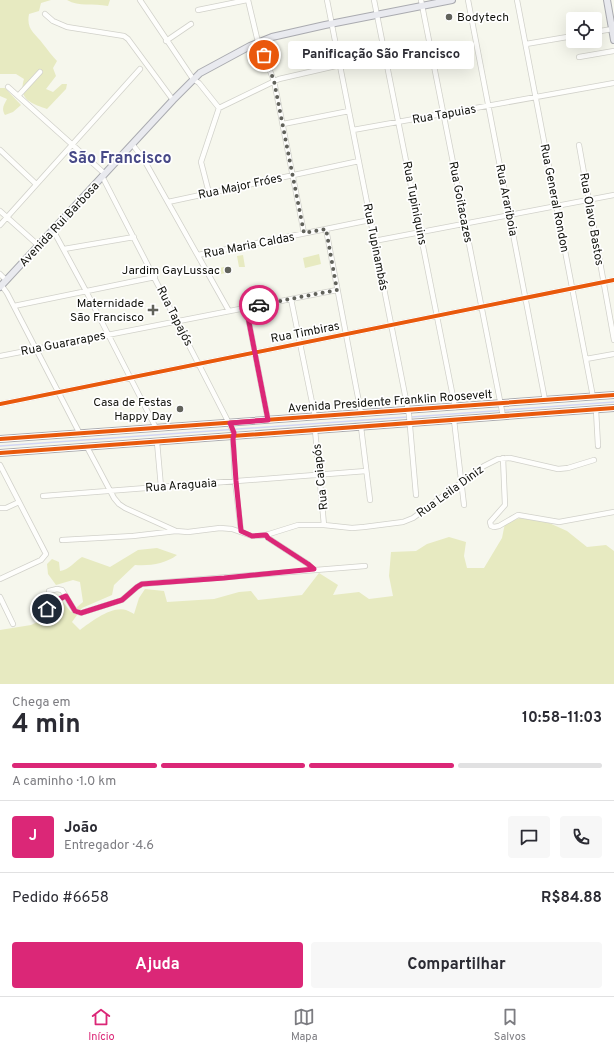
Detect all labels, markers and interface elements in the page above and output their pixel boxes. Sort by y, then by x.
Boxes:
place label: Bodytech [457,10,509,26]
marker: Bodytech [444,12,454,22]
map controls [566,12,602,48]
button: locate [566,12,602,48]
pin [247,38,281,72]
callout: Panificação São Francisco [288,41,474,69]
icon: bag [253,44,275,66]
text: Panificação São Francisco [302,47,460,63]
street label: Rua Tapuias [411,102,477,128]
street label: Rua General Rondon [536,143,572,254]
district label: São Francisco [68,149,172,169]
street label: Rua Tupiniquins [398,160,430,247]
street label: Rua Goitacazes [444,160,476,244]
street label: Rua Arariboia [491,163,521,238]
street label: Rua Major Fróes [197,170,284,204]
street label: Rua Olavo Bastos [575,171,607,267]
street label: Avenida Rui Barbosa [16,179,103,271]
street label: Rua Tupinambás [359,202,391,292]
street label: Rua Maria Caldas [202,229,296,263]
place label: Jardim GayLussac [122,263,220,279]
marker: Jardim GayLussac [223,265,233,275]
street label: Rua Tapajós [152,284,196,349]
courier [239,285,279,325]
icon: car [248,294,270,316]
place label: Maternidade São Francisco [70,296,144,326]
marker: Maternidade São Francisco [147,304,159,316]
street label: Rua Timbiras [269,318,341,347]
street label: Rua Guararapes [19,328,107,360]
street label: Avenida Presidente Franklin Roosevelt [287,387,493,417]
place label: Casa de Festas Happy Day [93,395,172,425]
marker: Casa de Festas Happy Day [175,404,185,414]
street label: Rua Caiapós [310,443,332,511]
street label: Rua Leila Diniz [414,462,487,522]
street label: Rua Araguaia [145,476,217,496]
pin [30,592,64,626]
icon: home [36,598,58,620]
text: Chega em [12,695,71,711]
text: 4 min [12,709,81,742]
text: 10:58–11:03 [522,709,602,728]
text: A caminho · 1.0 km [12,774,116,790]
button: chat [508,816,550,858]
button: phone [560,816,602,858]
text: João [64,819,98,838]
text: J [29,827,37,846]
text: Entregador · 4.6 [64,838,154,854]
text: Pedido #6658 [12,889,109,908]
text: R$84.88 [541,889,602,908]
button: Ajuda [12,942,303,988]
button: Compartilhar [311,942,602,988]
tab: Início [88,1006,115,1044]
tab: Mapa [291,1006,318,1044]
tab: Salvos [494,1006,526,1044]

